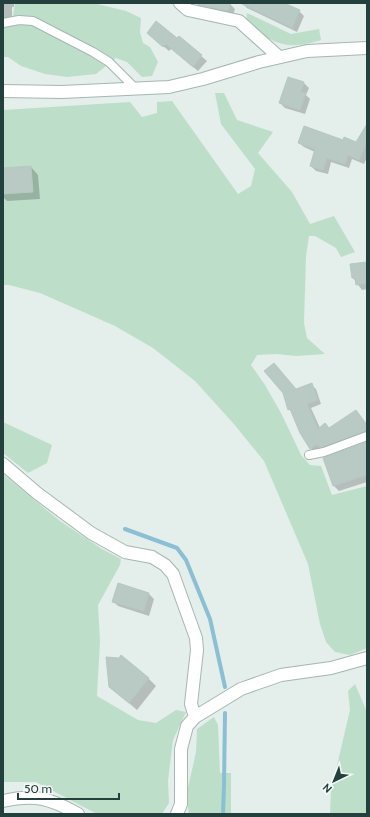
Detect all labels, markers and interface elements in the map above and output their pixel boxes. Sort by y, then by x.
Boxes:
north arrow [314,761,354,801]
scale bar [18,775,119,801]
text: 50 m [24,781,52,796]
text: N [320,781,335,796]

